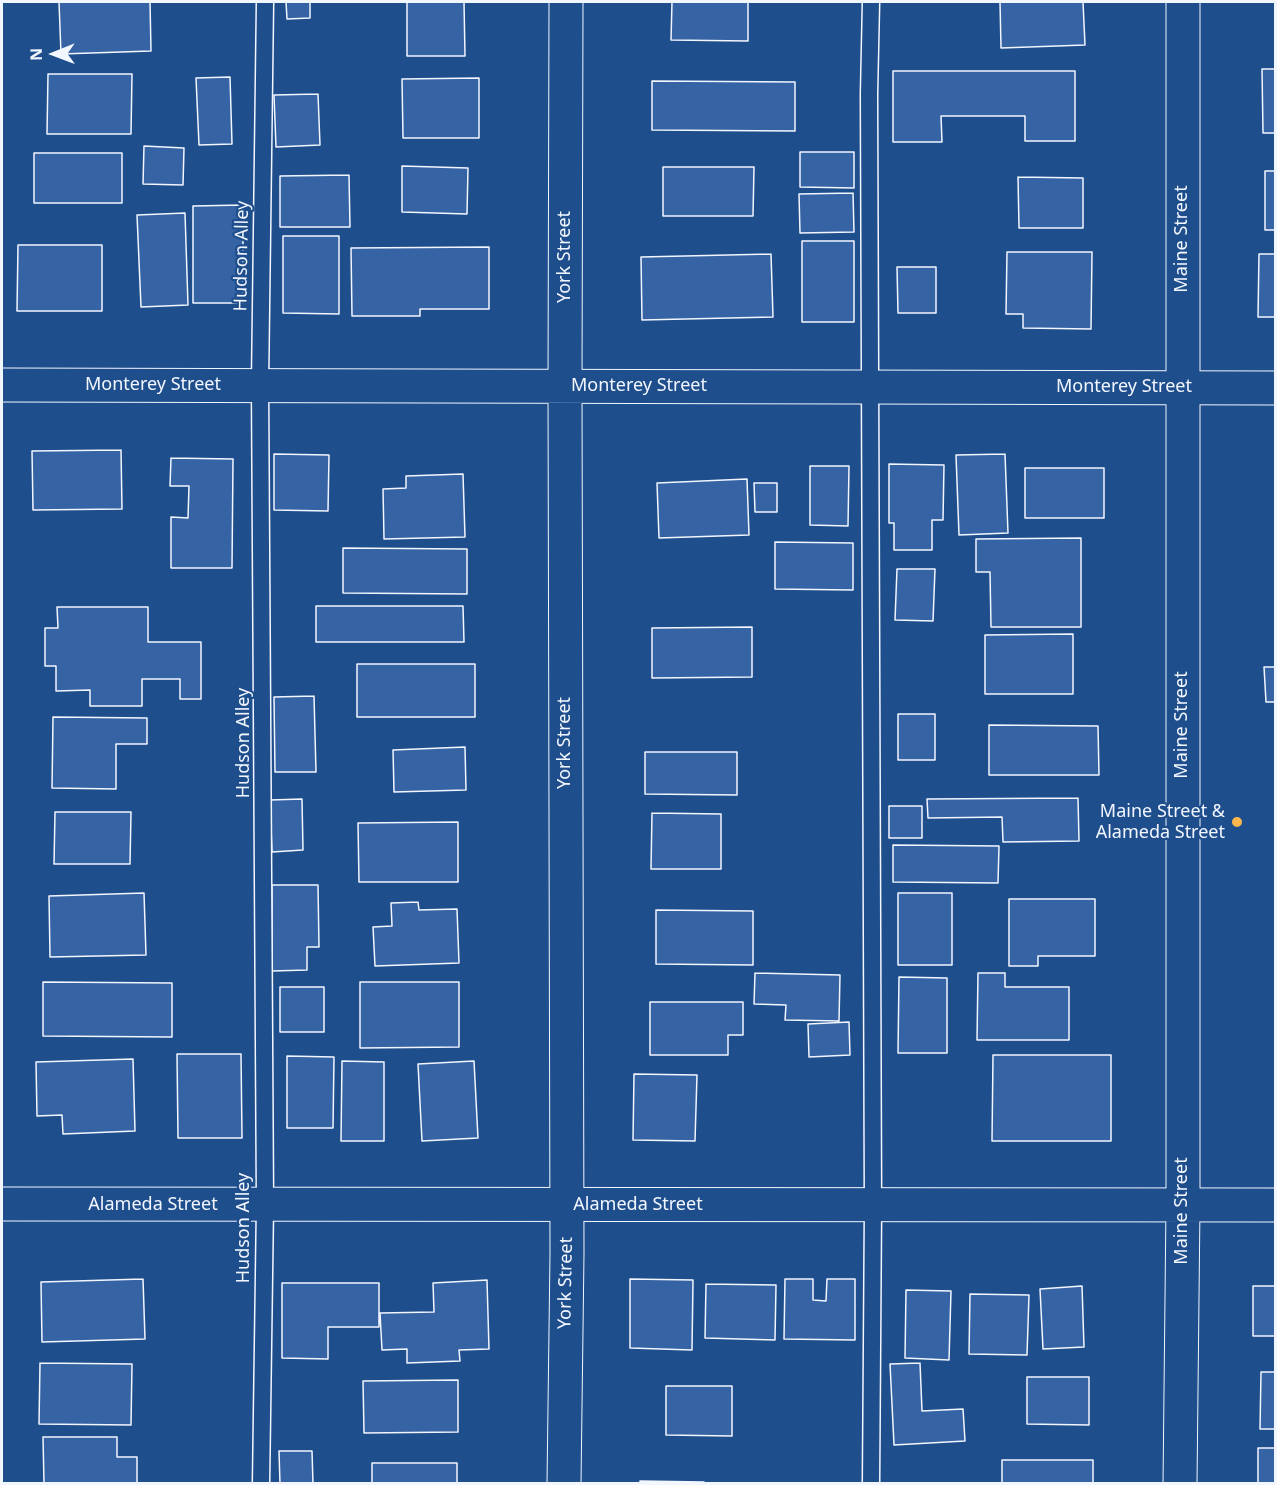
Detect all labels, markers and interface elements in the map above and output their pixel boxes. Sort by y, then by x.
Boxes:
north arrow [24,24,84,84]
text: N [25,48,47,61]
street label: Maine Street [1171,185,1193,293]
street label: Hudson Alley [230,201,254,311]
street label: York Street [554,211,576,303]
street label: Monterey Street [85,374,221,396]
street label: Monterey Street [571,375,707,397]
street label: Monterey Street [1056,376,1192,398]
street label: Maine Street [1171,671,1193,779]
street label: Hudson Alley [233,688,255,798]
street label: York Street [554,697,576,789]
place label: Maine Street & Alameda Street [1096,801,1225,844]
marker: Maine Street & Alameda Street [1230,815,1244,829]
street label: Maine Street [1171,1157,1193,1265]
street label: Hudson Alley [233,1173,255,1283]
street label: Alameda Street [88,1194,218,1216]
street label: Alameda Street [573,1194,703,1216]
street label: York Street [554,1237,578,1329]

